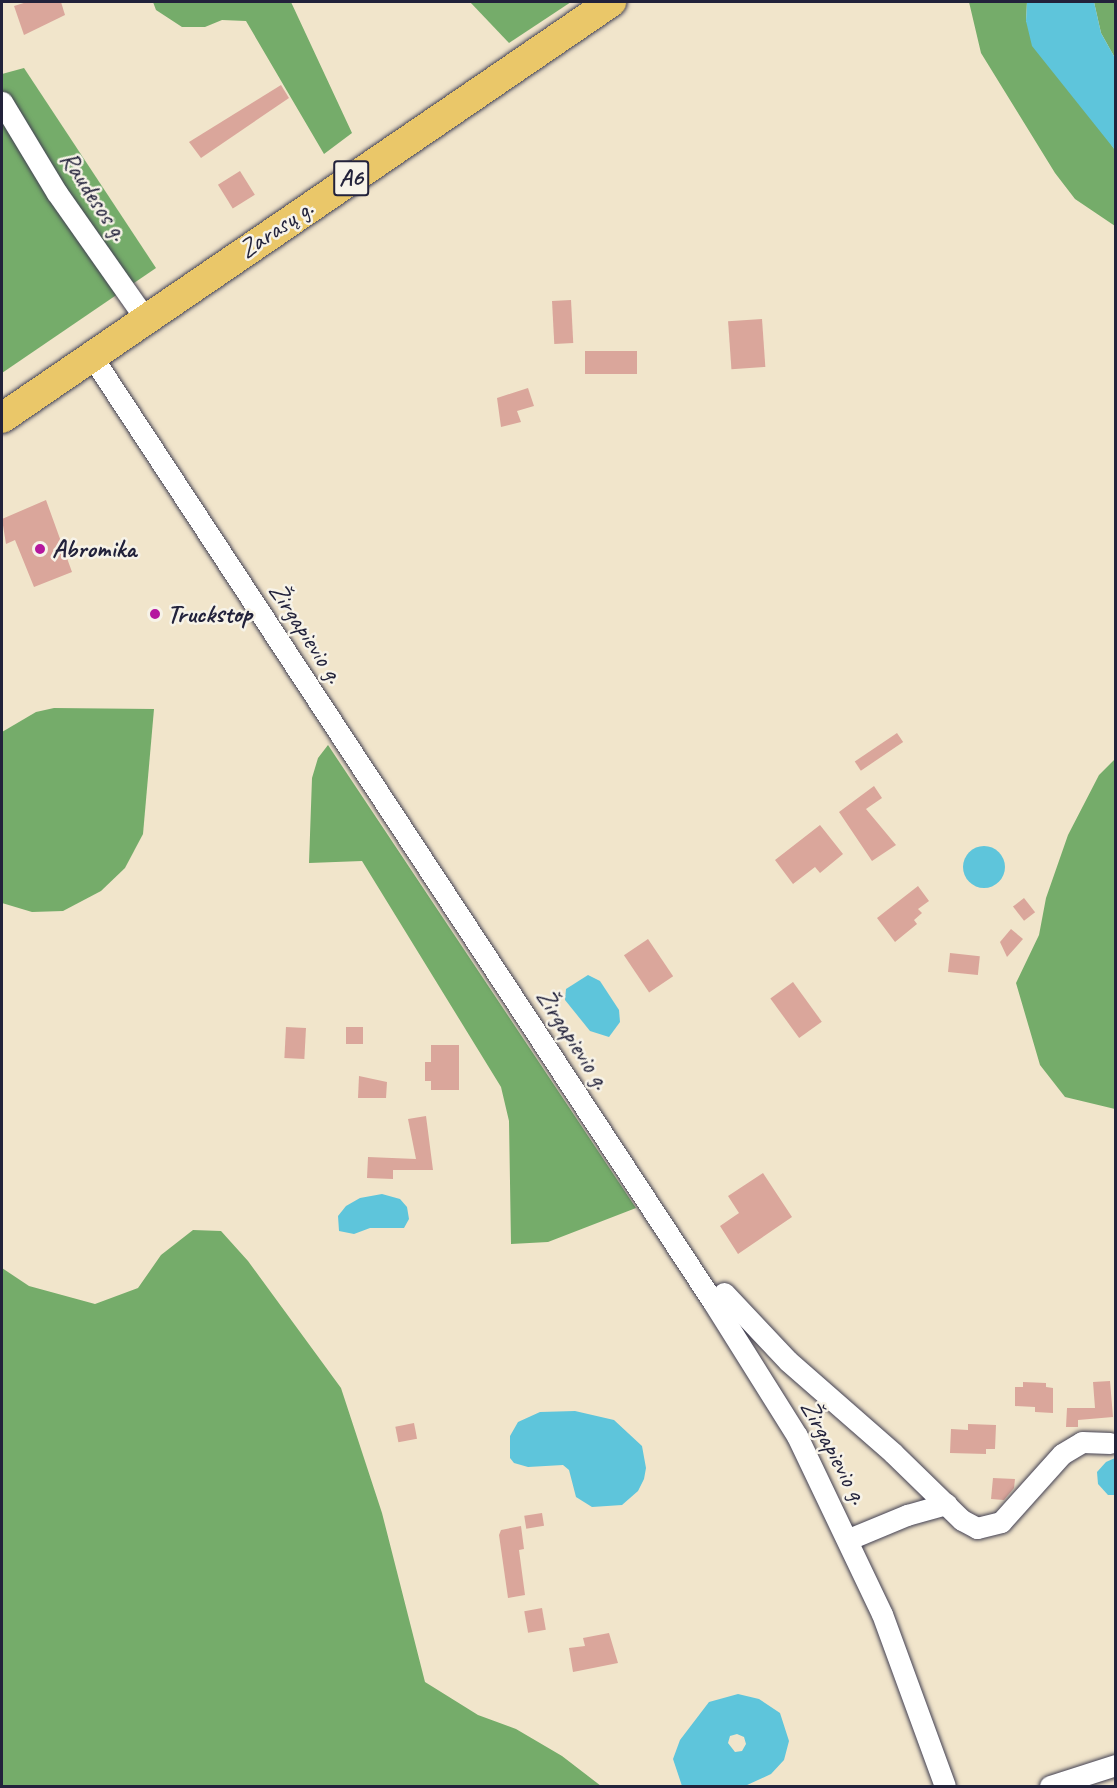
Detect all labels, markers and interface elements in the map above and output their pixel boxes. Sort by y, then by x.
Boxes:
street label: Raudesos g. [53,145,135,247]
road number: A6 [333,157,369,199]
street label: Zarasų g. [233,193,319,265]
place label: Abromika [52,533,136,565]
marker: Abromika [33,542,47,556]
street label: Žirgapievio g. [262,577,350,689]
place label: Truckstop [167,598,252,630]
marker: Truckstop [148,607,162,621]
street label: Žirgapievio g. [529,983,617,1095]
street label: Žirgapievio g. [793,1394,875,1510]

